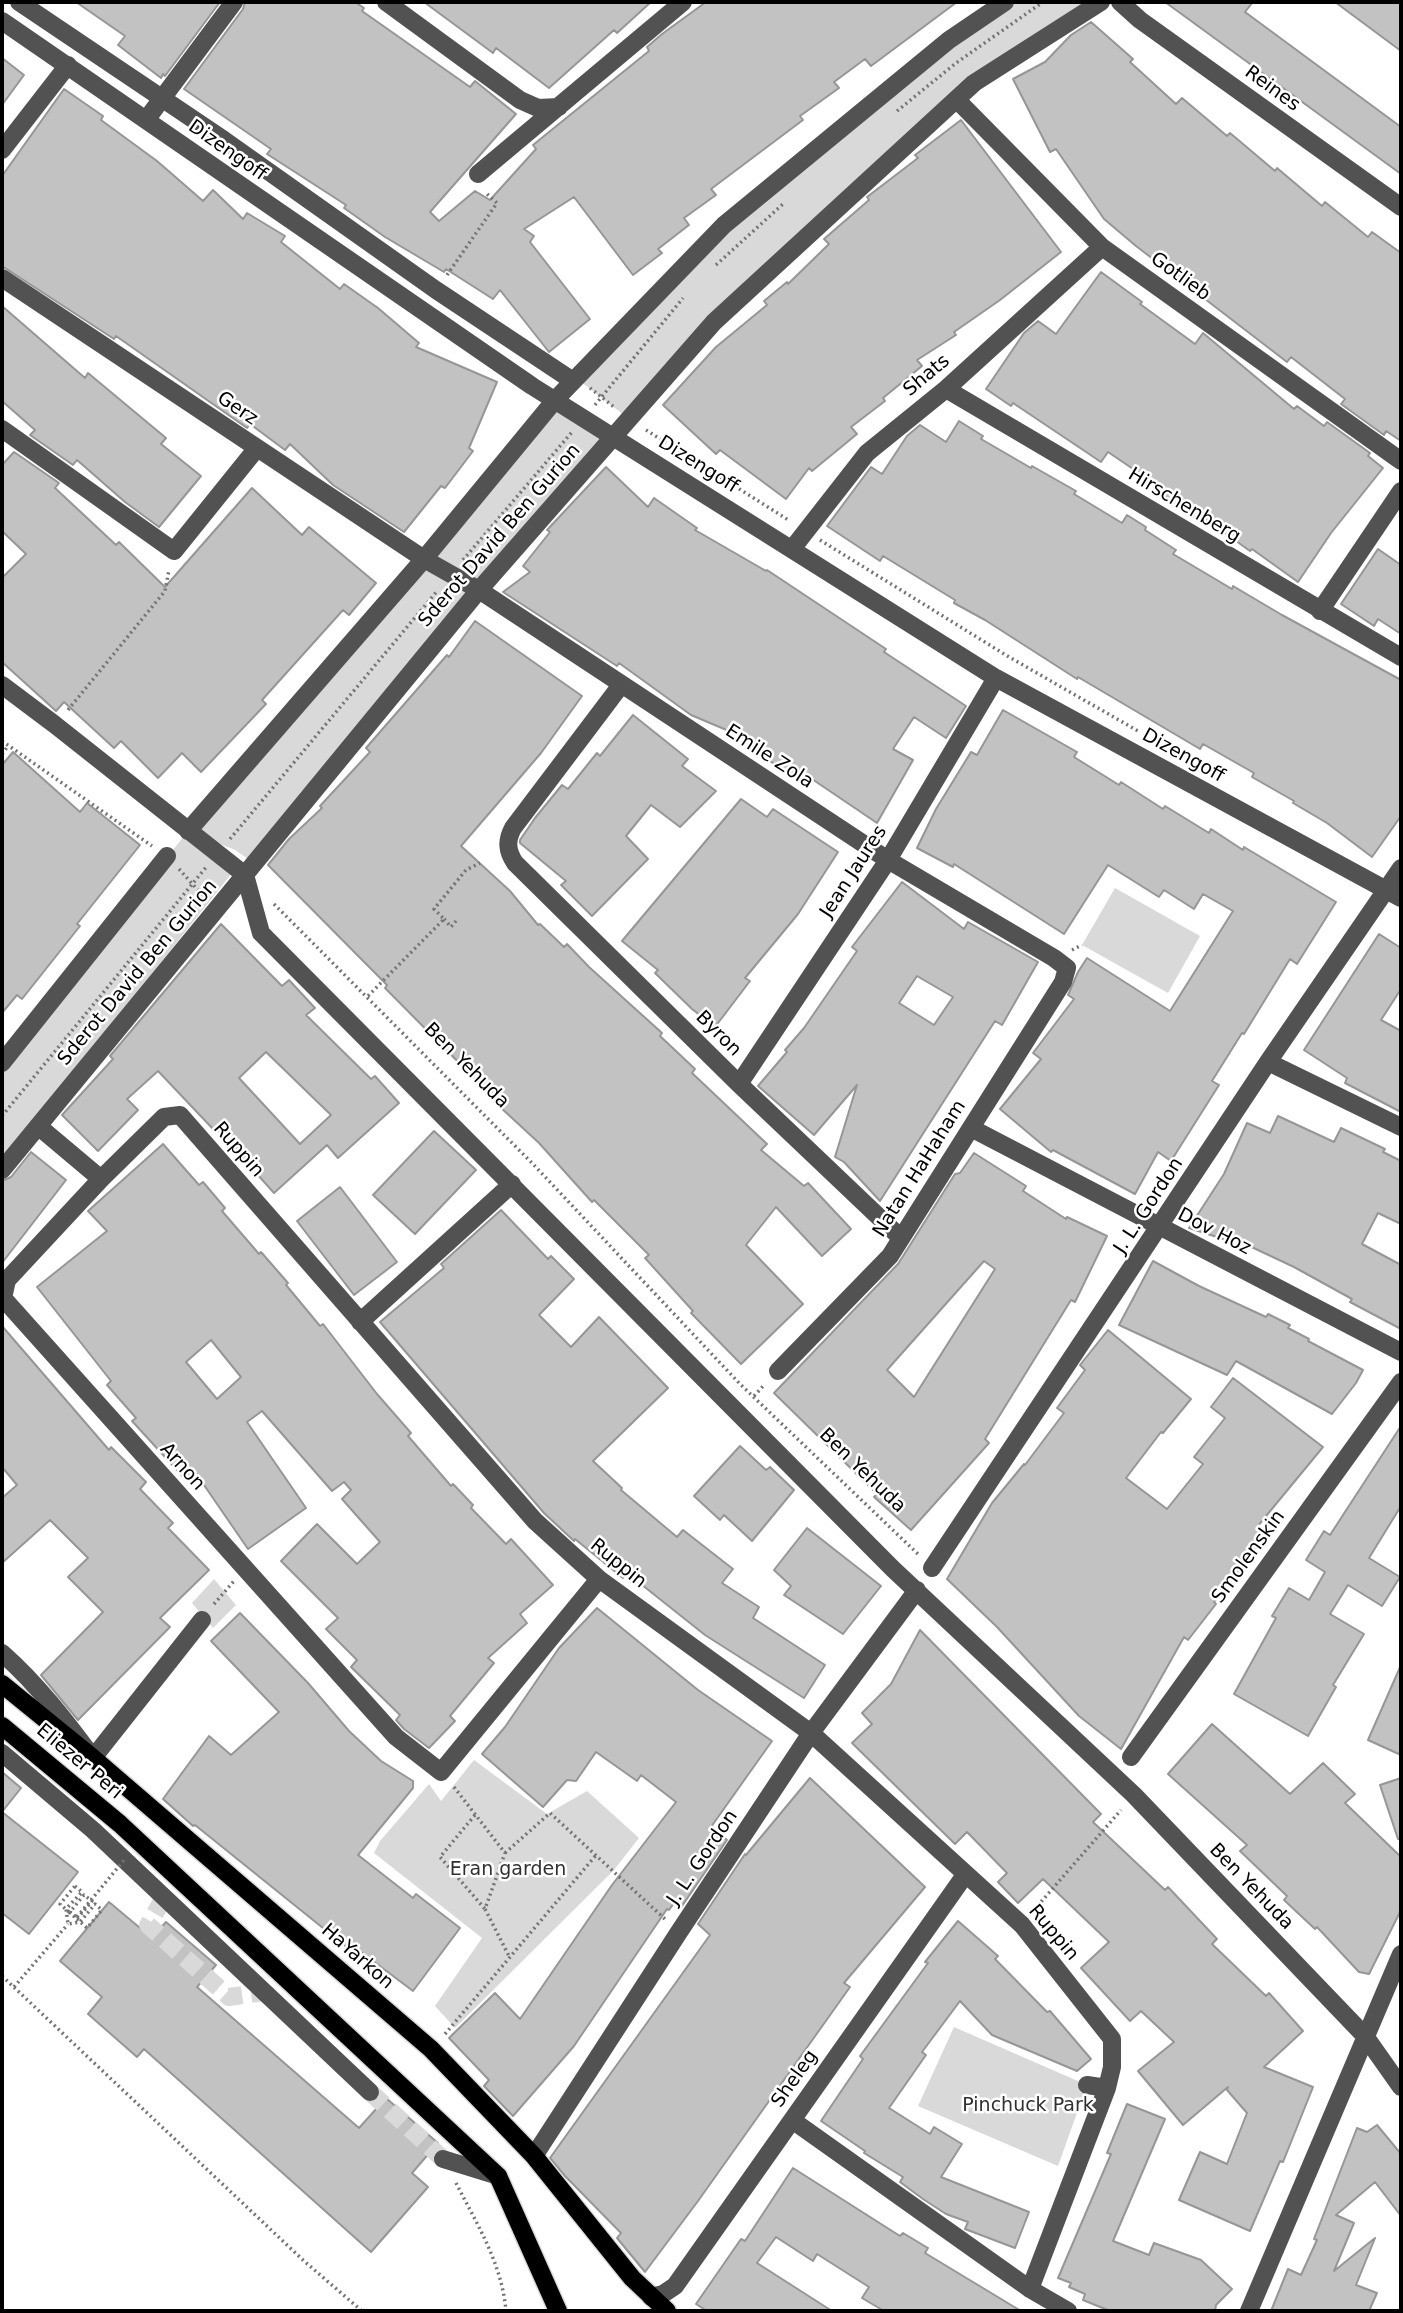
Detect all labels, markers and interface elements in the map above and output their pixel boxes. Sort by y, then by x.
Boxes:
street label: Reines [1240,61,1304,117]
street label: Dizengoff [183,116,271,186]
street label: Gotlieb [1146,248,1214,306]
street label: Shats [899,350,955,402]
street label: Gerz [212,387,262,431]
street label: Dizengoff [654,431,742,499]
street label: Sderot David Ben Gurion [414,440,586,632]
street label: Hirschenberg [1124,464,1244,548]
street label: Emile Zola [721,720,817,794]
street label: Dizengoff [1138,724,1228,788]
street label: Jean Jaures [816,822,892,922]
street label: Sderot David Ben Gurion [54,875,222,1071]
street label: Byron [690,1006,746,1062]
street label: Ben Yehuda [419,1019,513,1113]
street label: Natan HaHaham [869,1096,971,1242]
street label: Ruppin [208,1118,268,1182]
street label: J. L. Gordon [1110,1154,1188,1258]
street label: Dov Hoz [1173,1204,1255,1260]
street label: Ben Yehuda [814,1424,910,1518]
street label: Arnon [155,1438,209,1496]
street label: Smolenskin [1208,1506,1290,1608]
street label: Ruppin [585,1534,651,1594]
street label: Eliezer Peri [31,1719,127,1805]
street label: J. L. Gordon [663,1806,743,1910]
street label: Ben Yehuda [1204,1839,1298,1935]
park label: Eran garden [450,1859,566,1881]
street label: Ruppin [1023,1900,1083,1966]
street label: HaYarkon [316,1919,398,1995]
street label: Sheleg [767,2046,823,2112]
park label: Pinchuck Park [962,2095,1094,2117]

